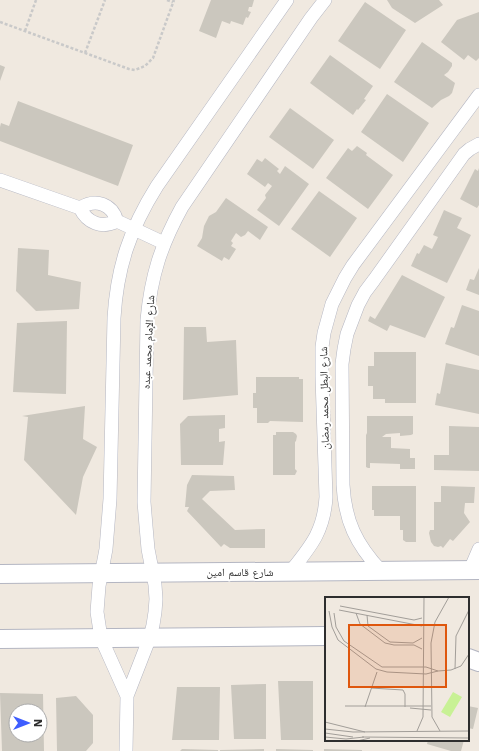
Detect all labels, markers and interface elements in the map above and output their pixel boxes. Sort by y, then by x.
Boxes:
street label: شارع الإمام محمد عبده [140,295,157,389]
street label: شارع البطل محمد رمضان [317,346,332,450]
street label: شارع قاسم امين [207,566,273,580]
inset map [325,597,469,741]
north arrow [8,703,48,743]
text: N [31,719,44,727]

